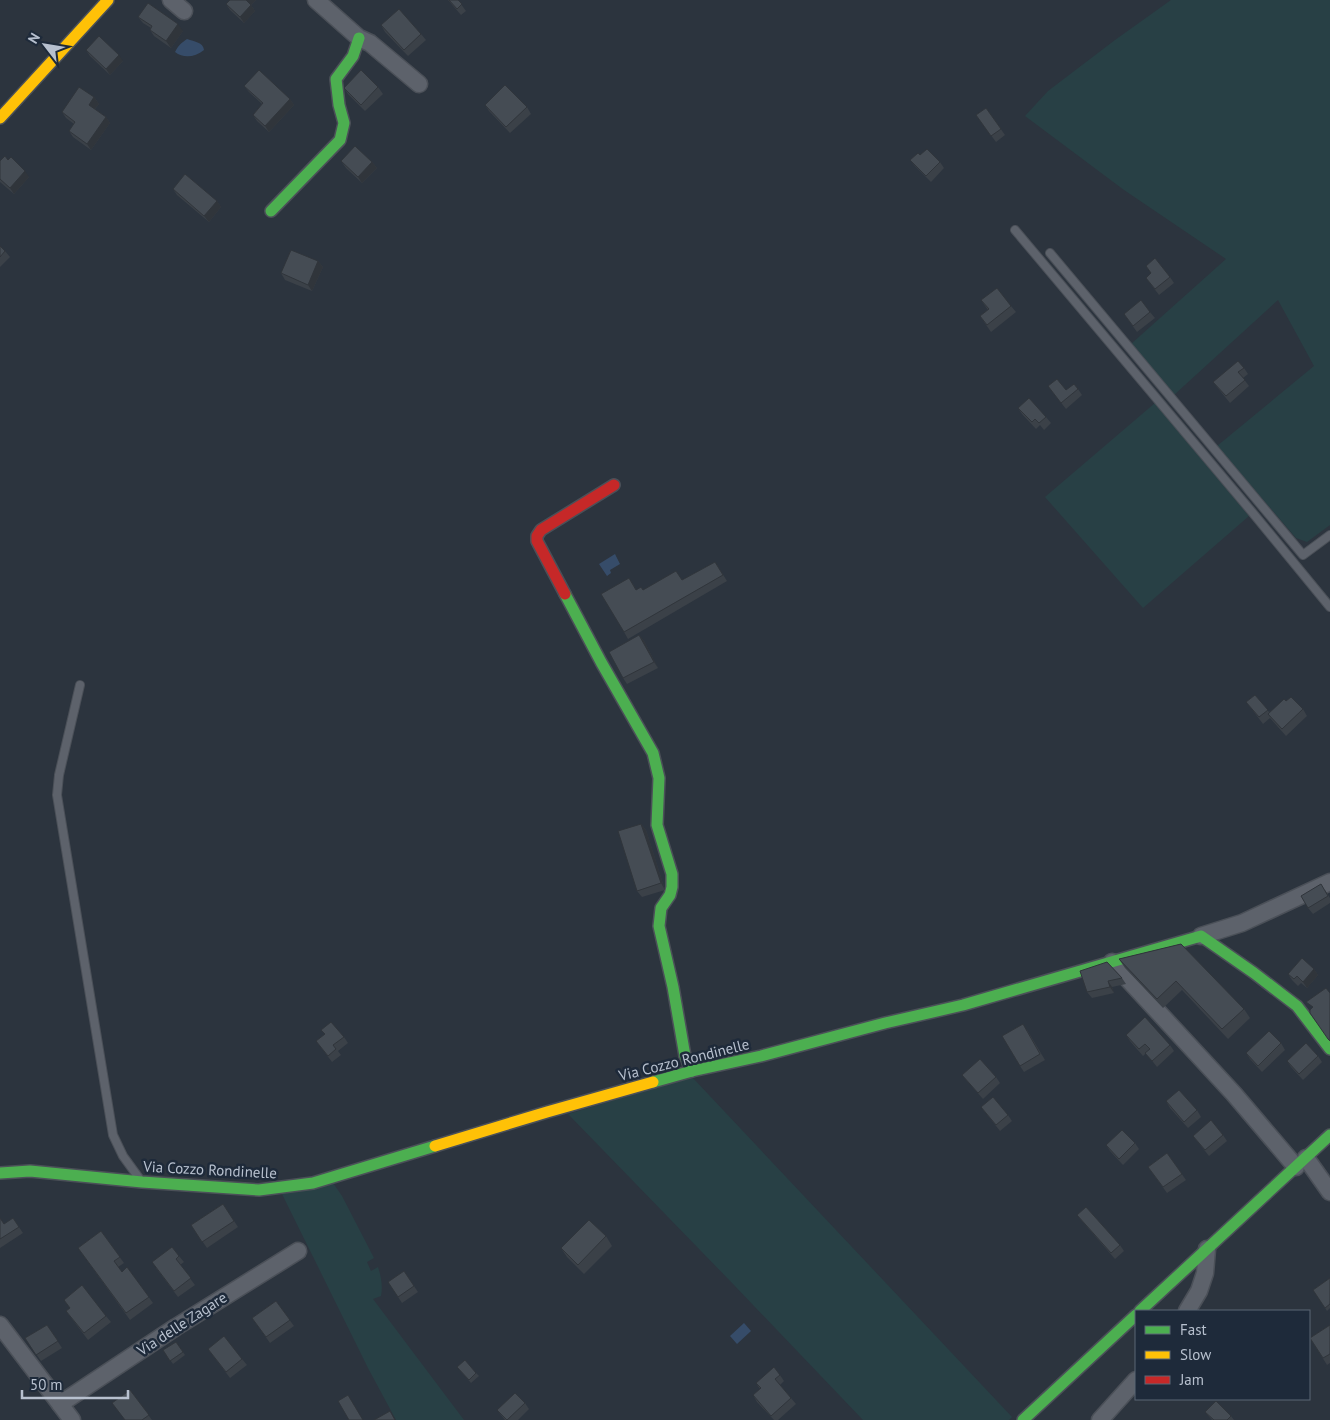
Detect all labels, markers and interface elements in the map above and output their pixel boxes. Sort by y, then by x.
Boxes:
north arrow [20,20,70,70]
text: N [24,30,44,47]
street label: Via Cozzo Rondinelle [616,1034,751,1085]
street label: Via Cozzo Rondinelle [142,1156,277,1182]
street label: Via delle Zagare [132,1288,230,1360]
legend [1135,1310,1310,1400]
text: Fast [1180,1320,1207,1339]
text: Slow [1180,1345,1211,1364]
scale bar [22,1368,129,1400]
text: Jam [1179,1370,1204,1389]
text: 50 m [30,1375,63,1394]

